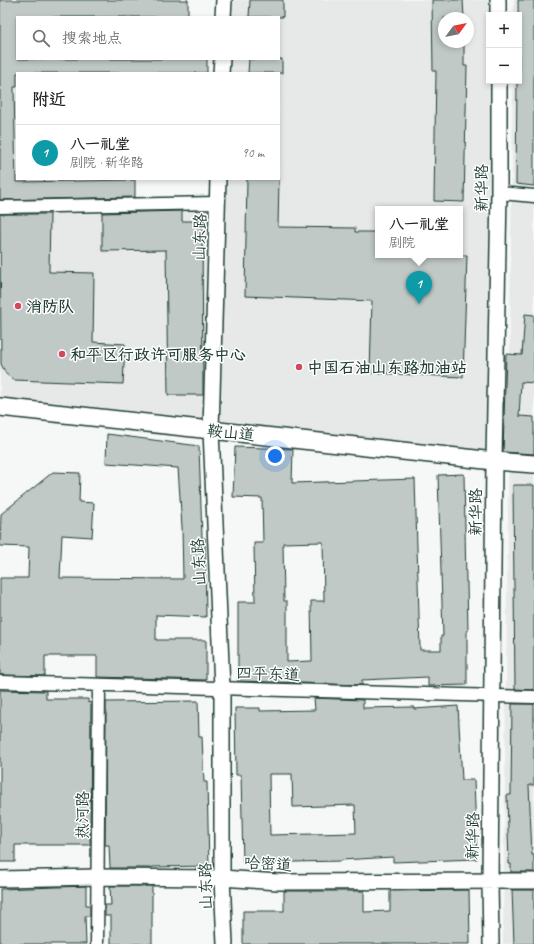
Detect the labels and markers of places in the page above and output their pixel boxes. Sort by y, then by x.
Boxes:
pin: 1 [406,271,432,304]
place label: 消防队 [26,297,74,317]
marker: 消防队 [13,301,23,311]
place label: 和平区行政许可服务中心 [70,345,246,365]
marker: 和平区行政许可服务中心 [57,349,67,359]
place label: 中国石油山东路加油站 [307,358,467,378]
marker: 中国石油山东路加油站 [294,362,304,372]

